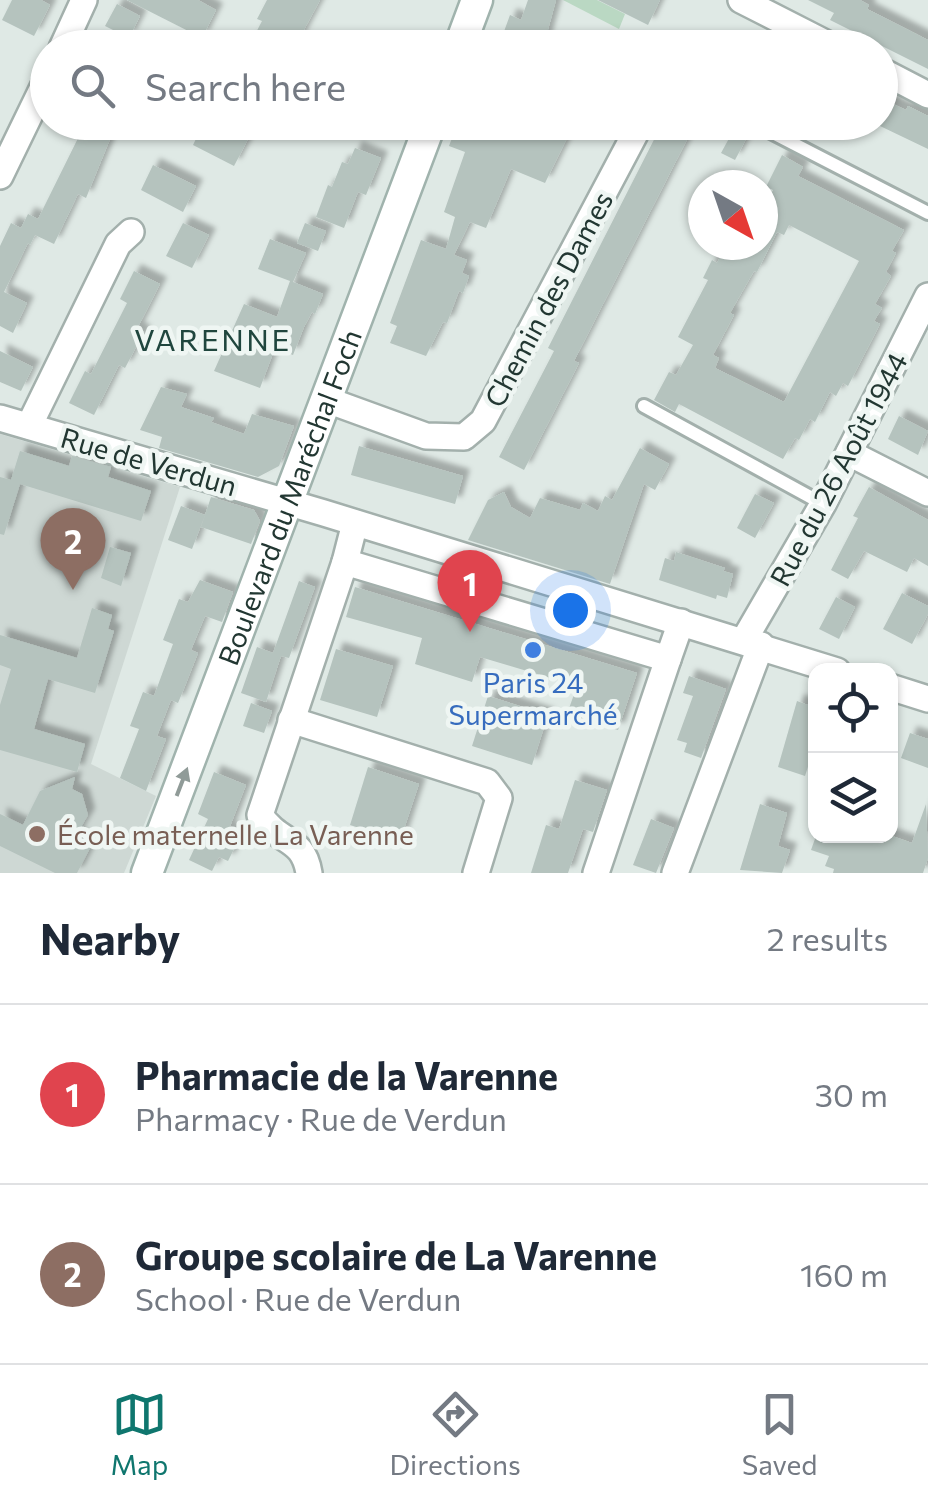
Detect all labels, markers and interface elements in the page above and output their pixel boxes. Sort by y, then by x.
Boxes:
search box [30,30,898,140]
icon: search [65,58,120,113]
text: Search here [145,62,346,109]
north arrow [688,170,778,260]
street label: Chemin des Dames [477,185,619,413]
district label: VARENNE [134,320,292,357]
street label: Boulevard du Maréchal Foch [210,324,368,670]
street label: Rue du 26 Août 1944 [762,346,914,592]
street label: Rue de Verdun [57,420,241,502]
pin: 2 [40,508,106,590]
pin: 1 [438,550,502,632]
your location [545,585,596,636]
marker: Paris 24 Supermarché [522,639,544,661]
map controls [808,663,898,843]
button: locate [808,663,898,753]
place label: Paris 24 Supermarché [448,665,618,731]
button: layers [808,753,898,843]
one-way arrow [175,767,190,797]
place label: École maternelle La Varenne [57,817,414,851]
marker: École maternelle La Varenne [26,823,48,845]
text: Nearby [40,912,180,964]
text: 2 results [767,918,888,958]
text: Pharmacie de la Varenne [135,1051,558,1098]
text: 1 [65,1074,80,1114]
text: 30 m [815,1074,888,1114]
text: Pharmacy · Rue de Verdun [135,1098,507,1138]
text: Groupe scolaire de La Varenne [135,1231,657,1278]
text: 2 [63,1254,82,1294]
text: 160 m [800,1254,888,1294]
text: School · Rue de Verdun [135,1278,461,1318]
tab: Map [111,1387,168,1481]
tab: Directions [389,1387,521,1481]
tab: Saved [742,1387,817,1481]

